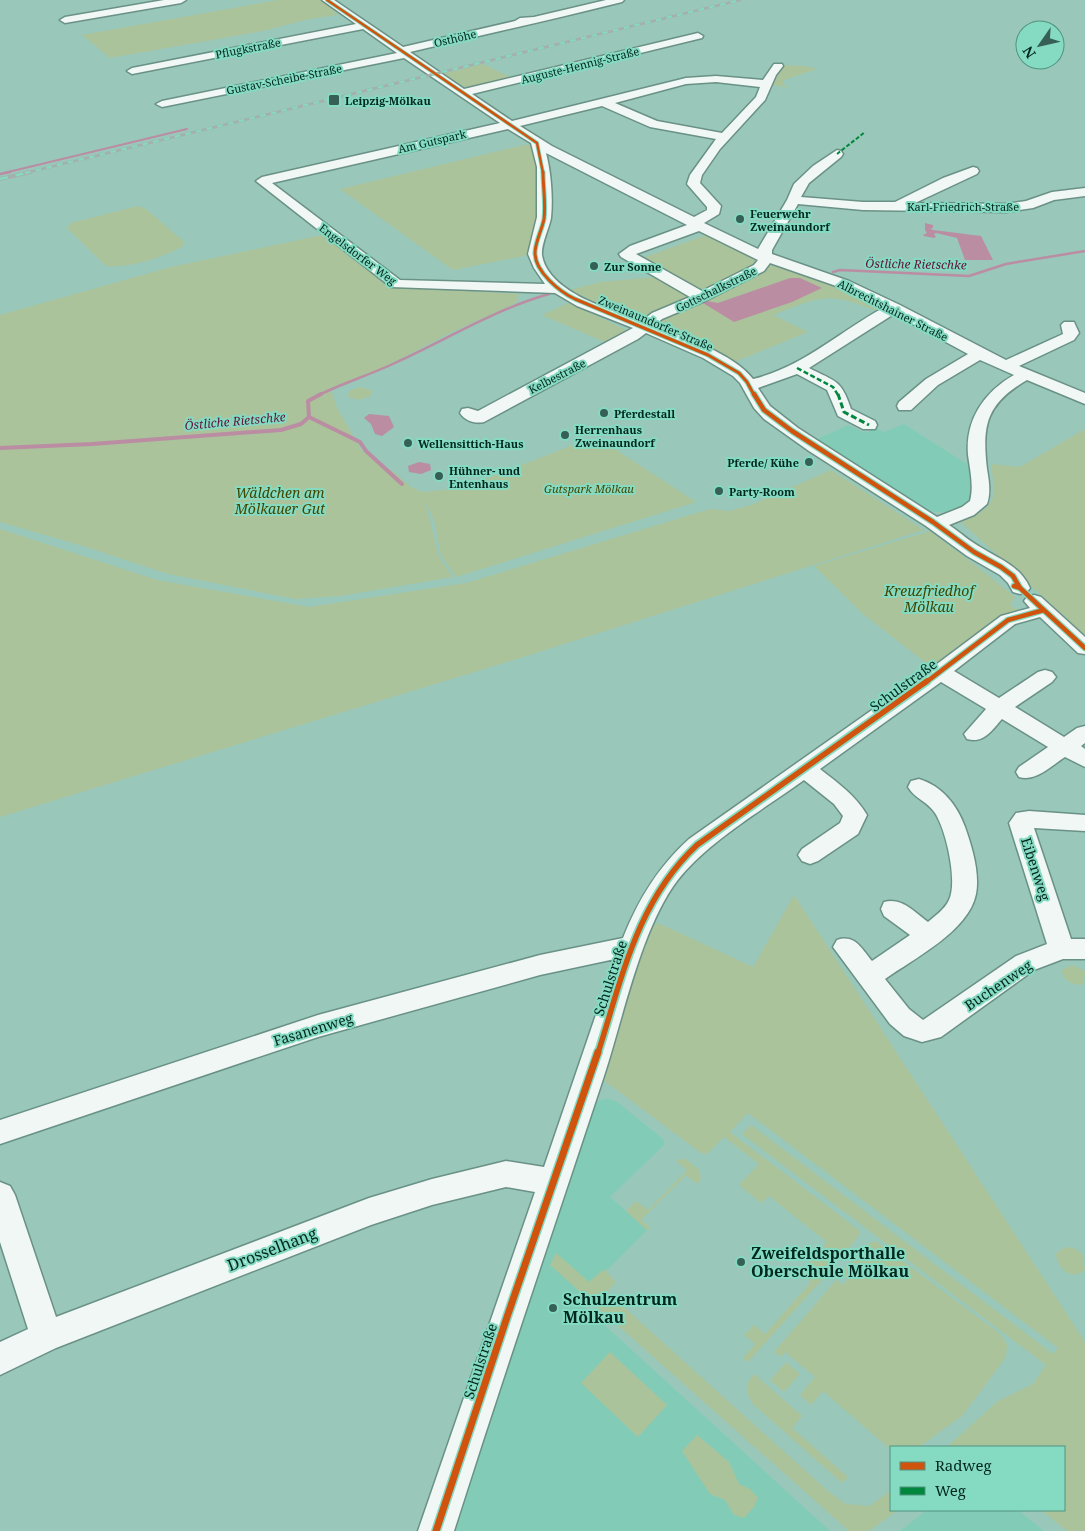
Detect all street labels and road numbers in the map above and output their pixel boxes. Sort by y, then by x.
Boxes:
street label: Osthöhe [432,26,478,50]
street label: Pflugkstraße [214,34,282,62]
street label: Auguste-Hennig-Straße [519,43,641,87]
street label: Gustav-Scheibe-Straße [225,60,343,98]
street label: Am Gutspark [397,126,468,156]
street label: Karl-Friedrich-Straße [907,199,1019,214]
street label: Engelsdorfer Weg [316,220,400,288]
street label: Gottschalkstraße [673,263,759,315]
street label: Albrechtshainer Straße [835,276,951,344]
street label: Zweinaundorfer Straße [596,292,716,354]
street label: Kelbestraße [526,355,588,397]
street label: Schulstraße [866,654,940,716]
street label: Eibenweg [1017,835,1055,903]
street label: Schulstraße [589,938,631,1018]
street label: Buchenweg [961,955,1036,1015]
street label: Fasanenweg [271,1008,356,1050]
street label: Drosselhang [224,1222,320,1276]
street label: Schulstraße [459,1321,501,1401]

